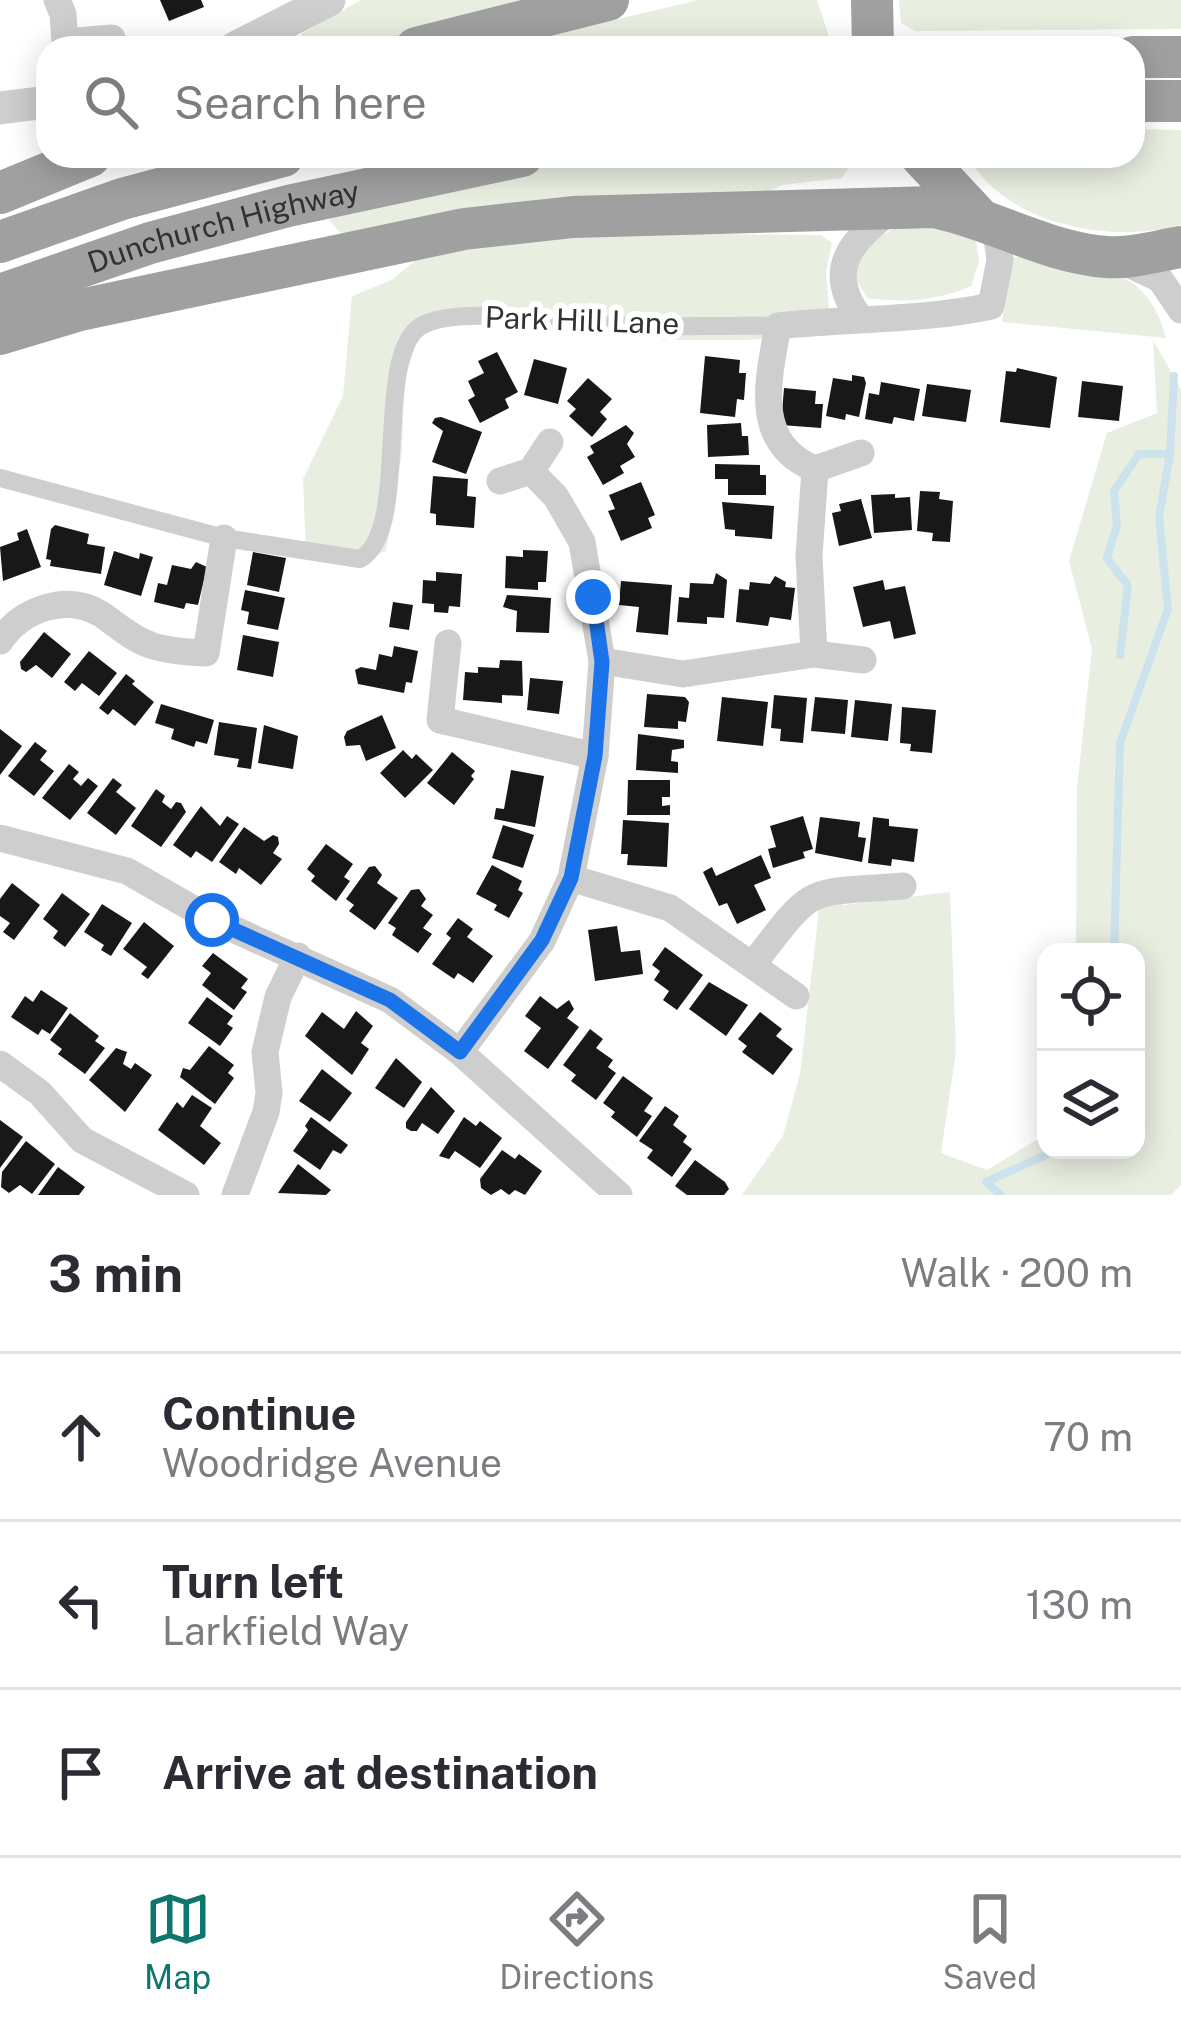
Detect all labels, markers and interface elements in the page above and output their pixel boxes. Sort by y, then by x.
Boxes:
search box [36,36,1145,168]
icon: search [78,69,144,135]
text: Search here [174,76,427,129]
street label: Dunchurch Highway [83,172,362,280]
street label: Park Hill Lane [484,299,680,341]
route end [566,570,620,624]
route start [185,893,239,947]
map controls [1037,943,1145,1159]
button: locate [1037,943,1145,1051]
button: layers [1037,1051,1145,1159]
text: 3 min [48,1244,183,1303]
text: Walk · 200 m [901,1250,1133,1296]
text: Continue [162,1387,356,1440]
icon: ahead [48,1404,114,1470]
text: 70 m [1043,1414,1133,1460]
text: Woodridge Avenue [162,1440,502,1486]
text: Turn left [162,1555,344,1608]
icon: left [48,1572,114,1638]
text: 130 m [1026,1582,1133,1628]
text: Larkfield Way [162,1608,409,1654]
icon: arrive [48,1740,114,1806]
text: Arrive at destination [162,1746,598,1799]
tab: Map [144,1886,211,1996]
tab: Directions [499,1886,654,1996]
tab: Saved [943,1886,1037,1996]

